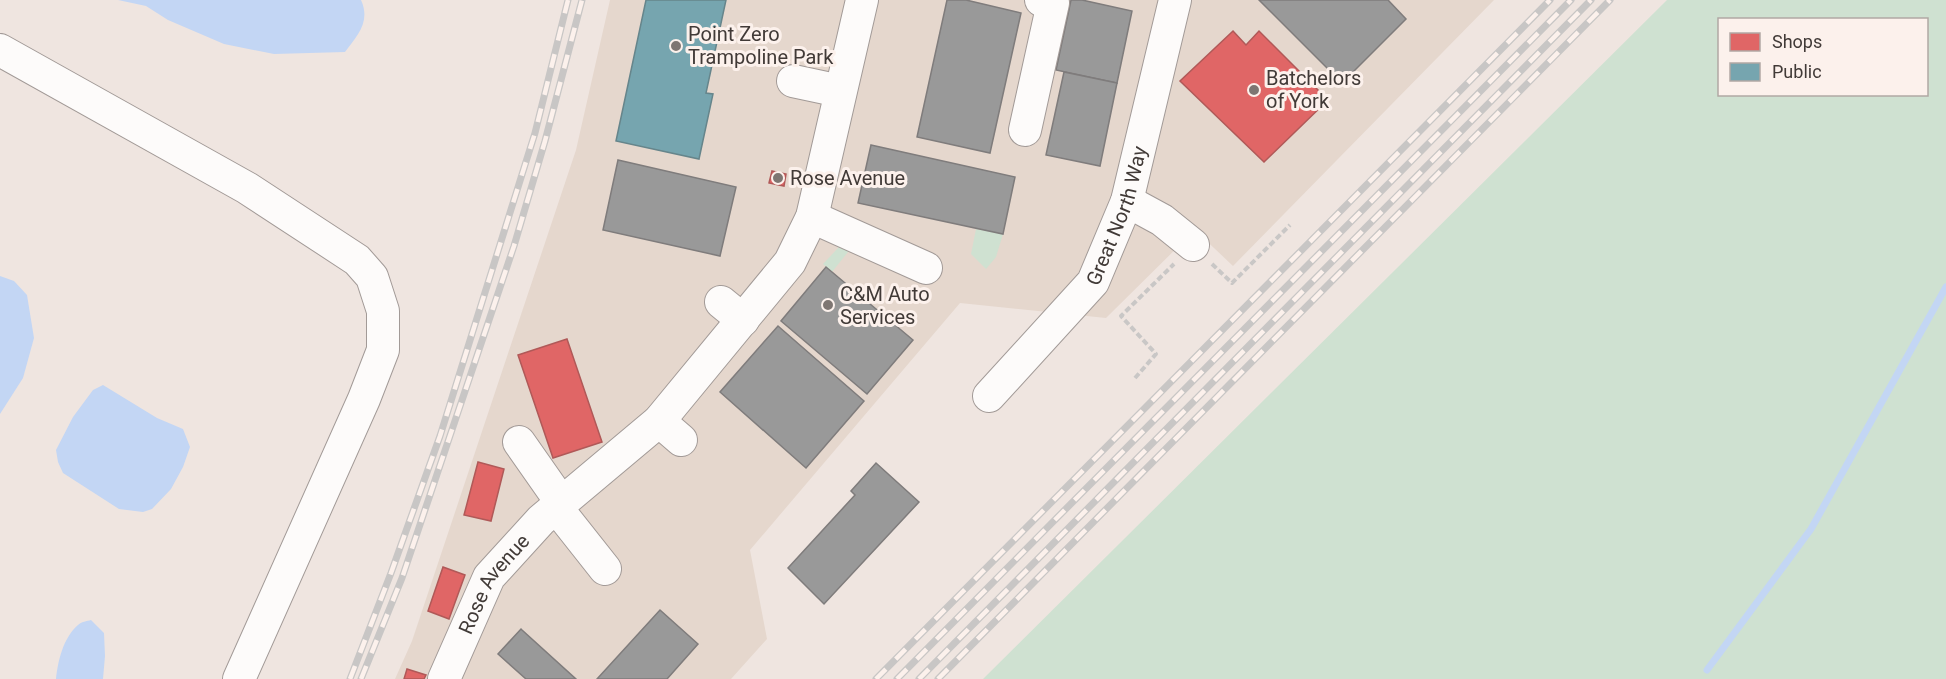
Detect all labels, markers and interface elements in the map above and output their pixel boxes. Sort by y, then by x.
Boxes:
legend [1718,18,1928,96]
place label: Point Zero Trampoline Park [688,22,834,69]
text: Shops [1772,31,1822,52]
marker: Point Zero Trampoline Park [669,39,683,53]
text: Public [1772,61,1822,82]
place label: Batchelors of York [1266,66,1361,113]
marker: Batchelors of York [1247,83,1261,97]
street label: Great North Way [1081,143,1152,289]
place label: Rose Avenue [790,166,905,190]
marker: Rose Avenue [771,171,785,185]
place label: C&M Auto Services [840,282,930,329]
marker: C&M Auto Services [821,298,835,312]
street label: Rose Avenue [453,529,534,638]

